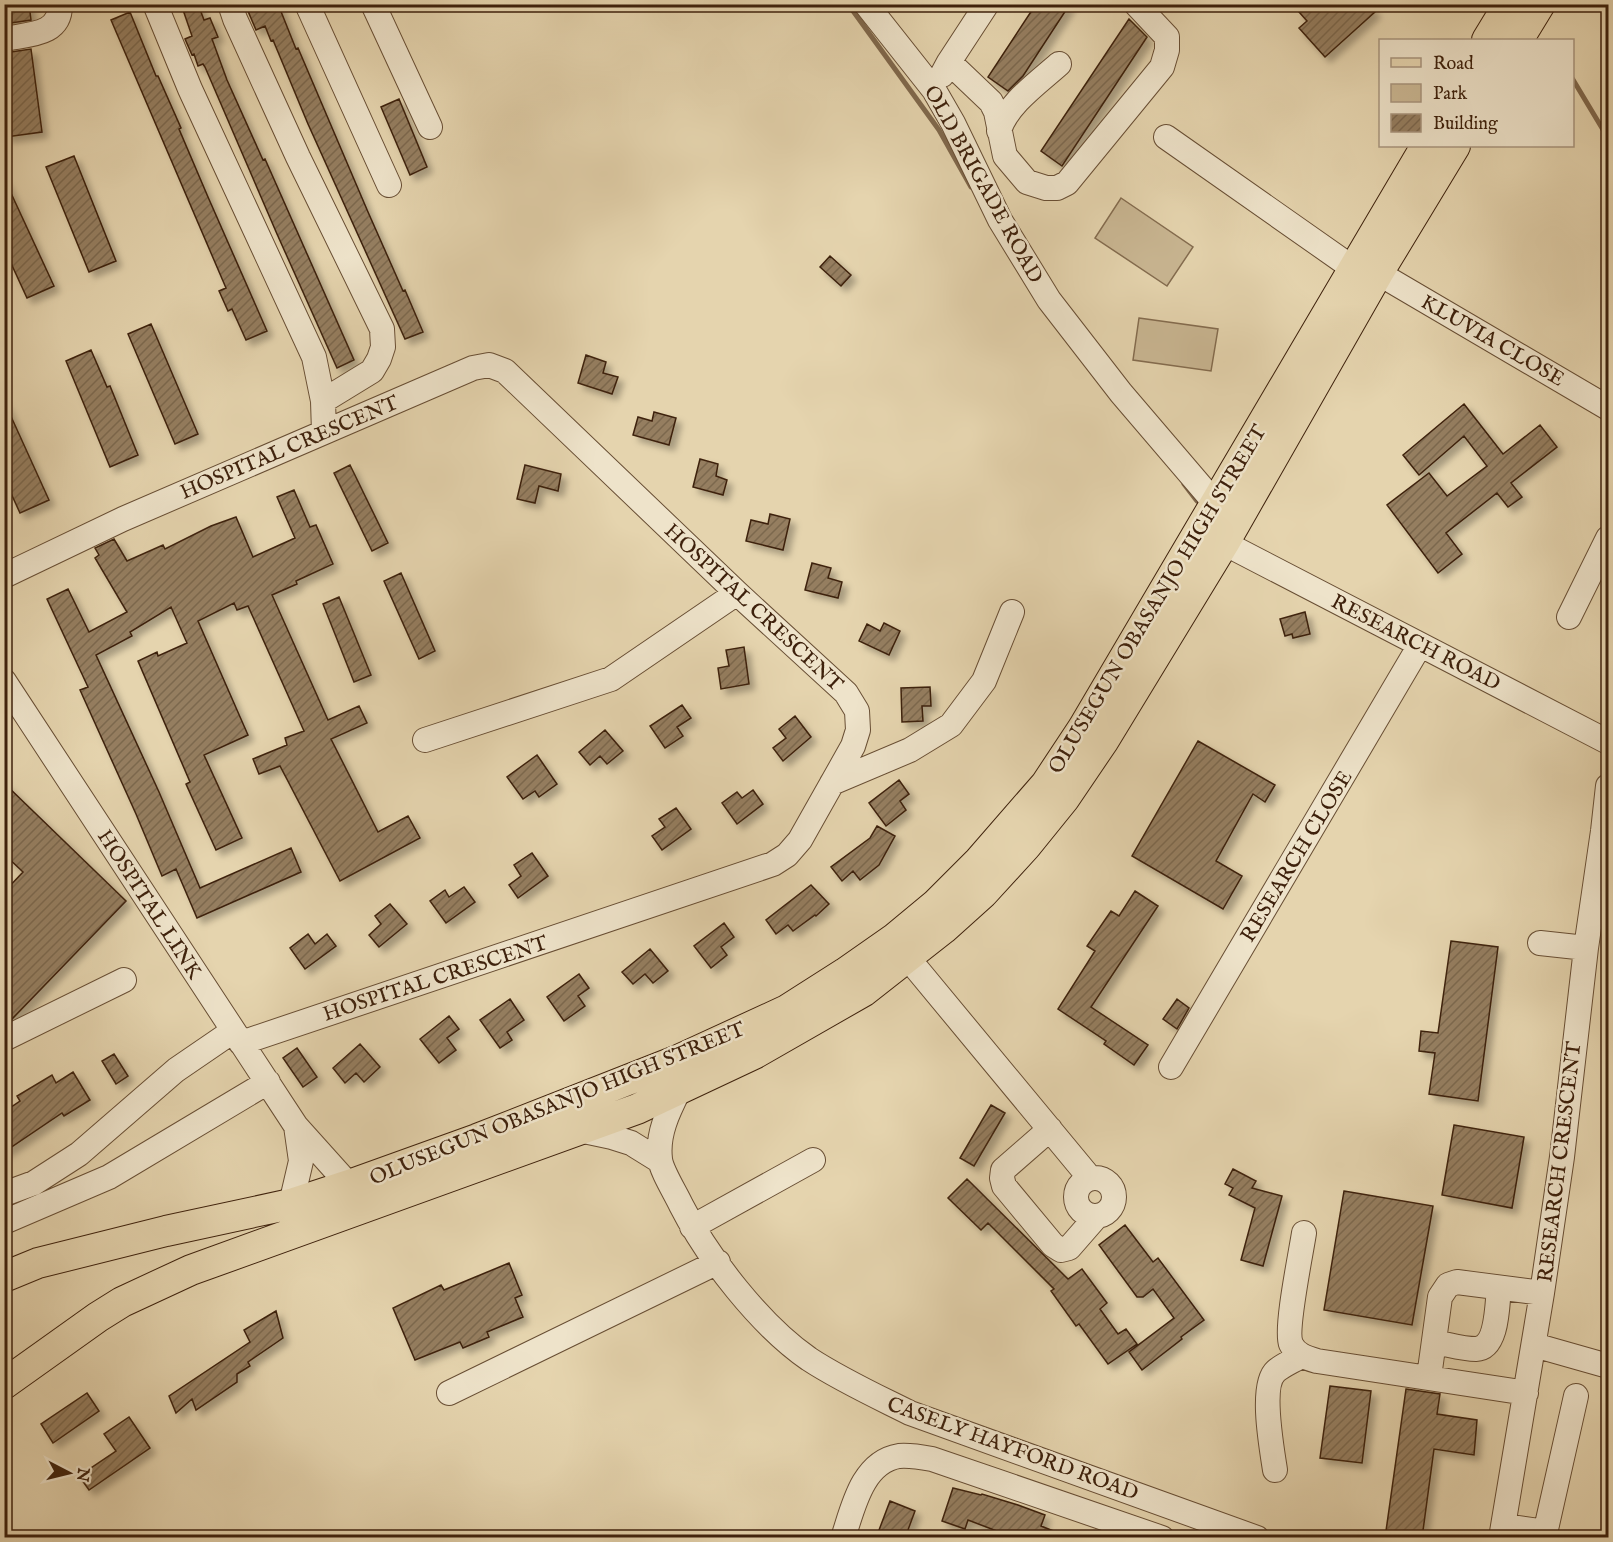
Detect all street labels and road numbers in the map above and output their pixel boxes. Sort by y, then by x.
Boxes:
street label: OLD BRIGADE ROAD [917,81,1048,288]
street label: KLUVIA CLOSE [1416,289,1569,393]
street label: HOSPITAL CRESCENT [176,390,404,507]
street label: OLUSEGUN OBASANJO HIGH STREET [1043,420,1274,779]
street label: HOSPITAL CRESCENT [658,518,849,699]
street label: RESEARCH ROAD [1326,589,1505,698]
street label: RESEARCH CLOSE [1235,766,1359,948]
street label: HOSPITAL LINK [90,825,208,985]
street label: HOSPITAL CRESCENT [320,930,552,1029]
street label: OLUSEGUN OBASANJO HIGH STREET [366,1016,750,1192]
street label: RESEARCH CRESCENT [1532,1040,1589,1284]
street label: CASELY HAYFORD ROAD [883,1391,1142,1508]

